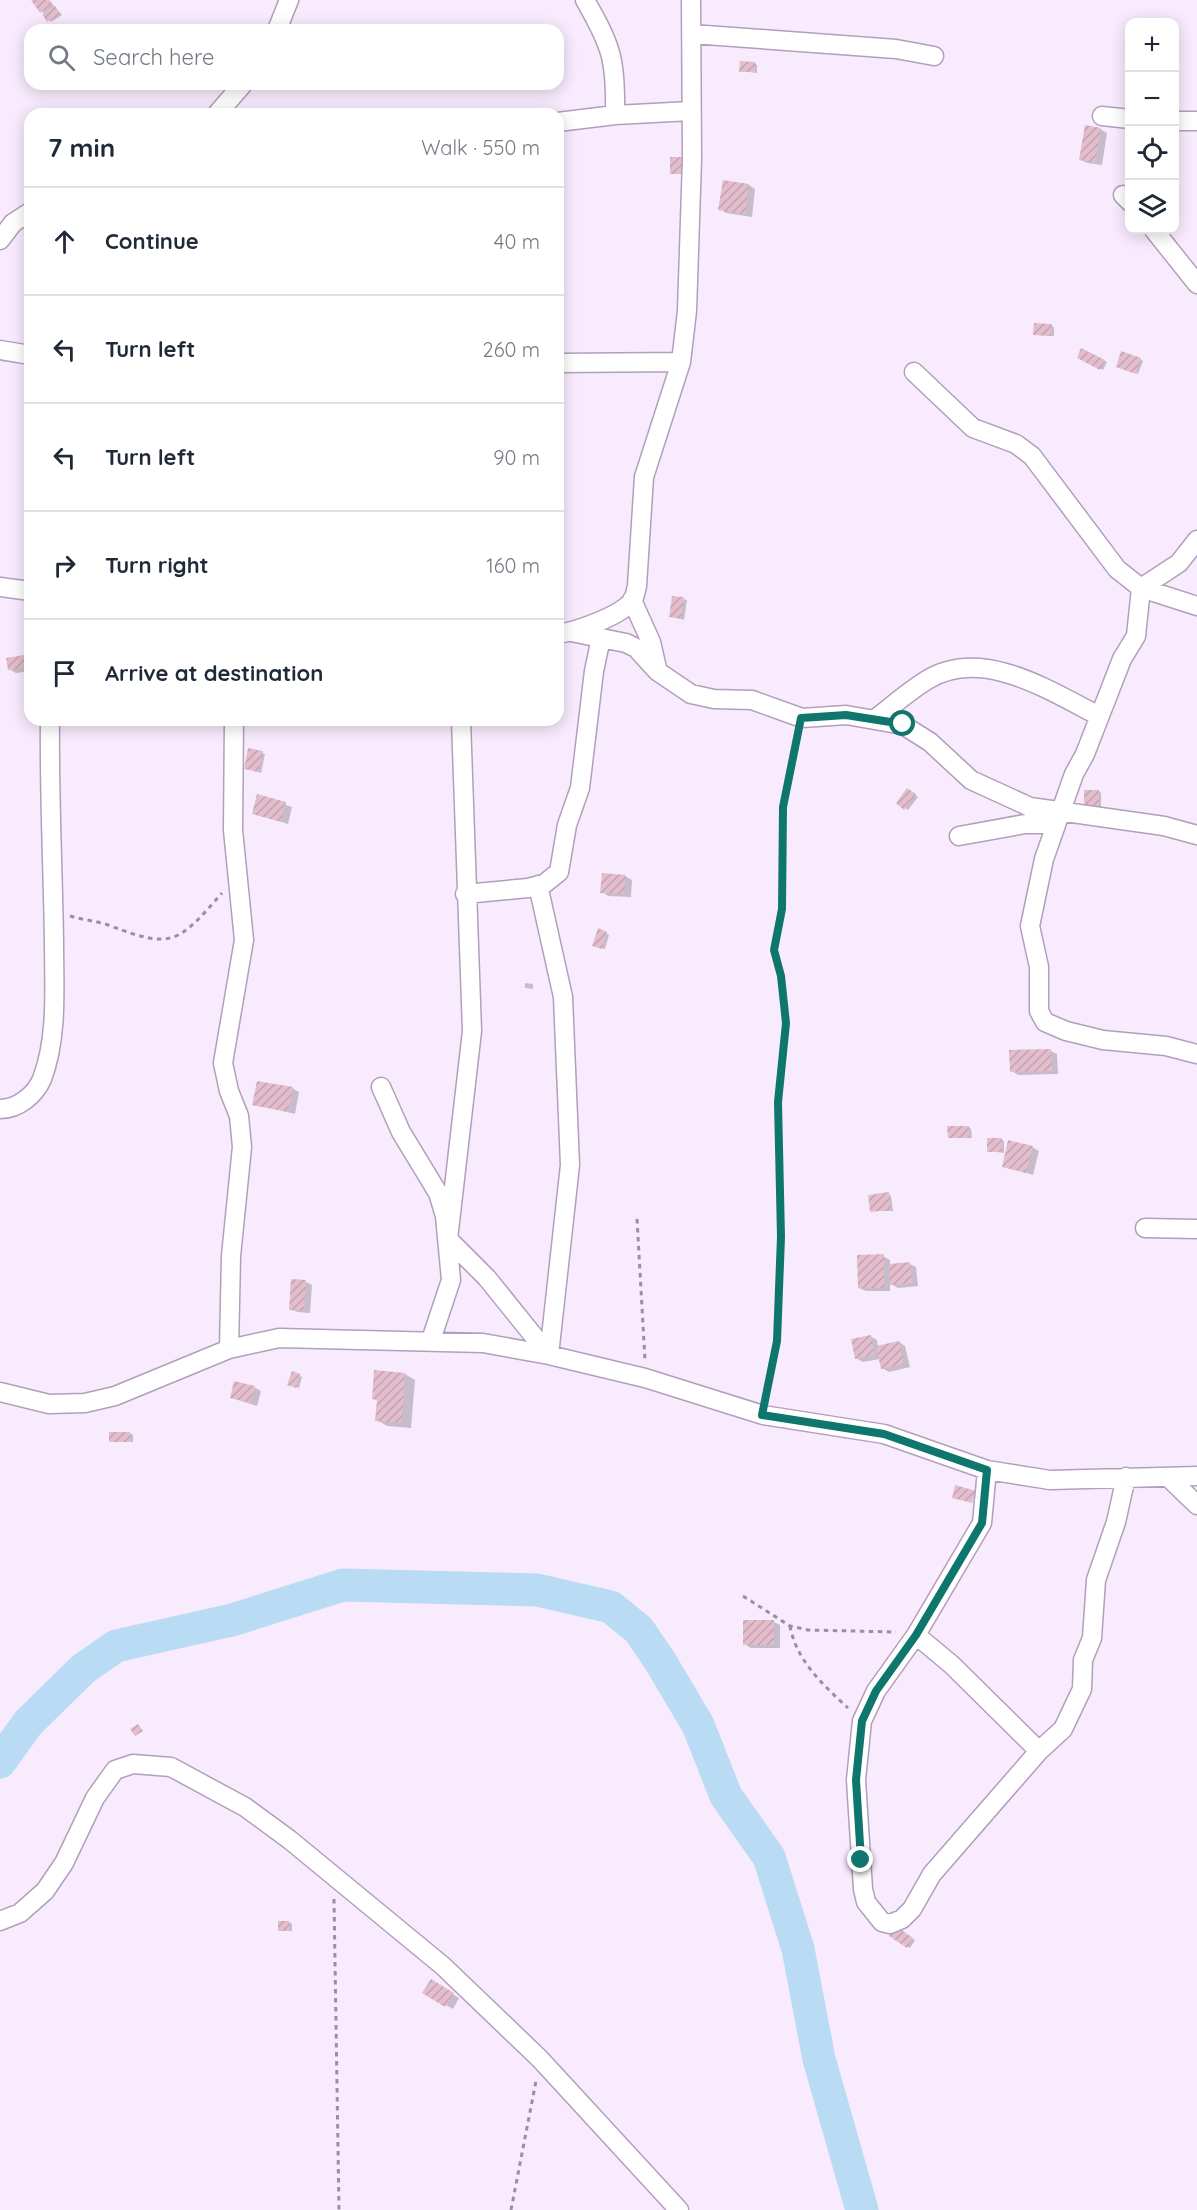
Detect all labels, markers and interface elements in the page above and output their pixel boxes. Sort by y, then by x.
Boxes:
map controls [1125,18,1179,234]
button: + [1125,18,1179,72]
search box [24,24,564,90]
icon: search [45,41,78,74]
text: Search here [93,43,214,71]
button: − [1125,72,1179,126]
button: locate [1125,126,1179,180]
text: 7 min [48,131,115,164]
text: Walk · 550 m [421,135,540,160]
button: layers [1125,180,1179,234]
icon: ahead [48,225,81,258]
text: Continue [105,227,199,255]
text: 40 m [494,229,540,254]
icon: left [48,333,81,366]
text: Turn left [105,335,195,363]
text: 260 m [483,337,540,362]
icon: left [48,441,81,474]
text: Turn left [105,443,195,471]
text: 90 m [493,445,540,470]
icon: right [48,549,81,582]
text: Turn right [105,551,209,579]
text: 160 m [486,553,540,578]
icon: arrive [48,657,81,690]
text: Arrive at destination [105,659,323,687]
route start [889,710,915,736]
route end [847,1846,873,1872]

